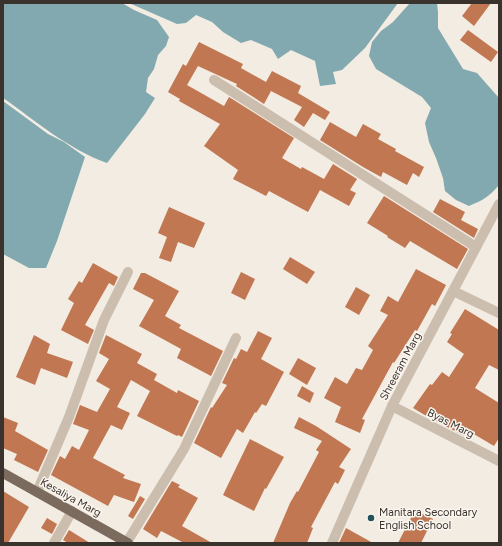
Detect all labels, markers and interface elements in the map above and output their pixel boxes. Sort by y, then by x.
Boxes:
street label: Shreeram Marg [377,330,424,402]
street label: Byas Marg [425,406,476,441]
street label: Kesaliya Marg [38,475,103,519]
place label: Manitara Secondary English School [379,506,477,532]
marker: Manitara Secondary English School [366,513,376,523]

